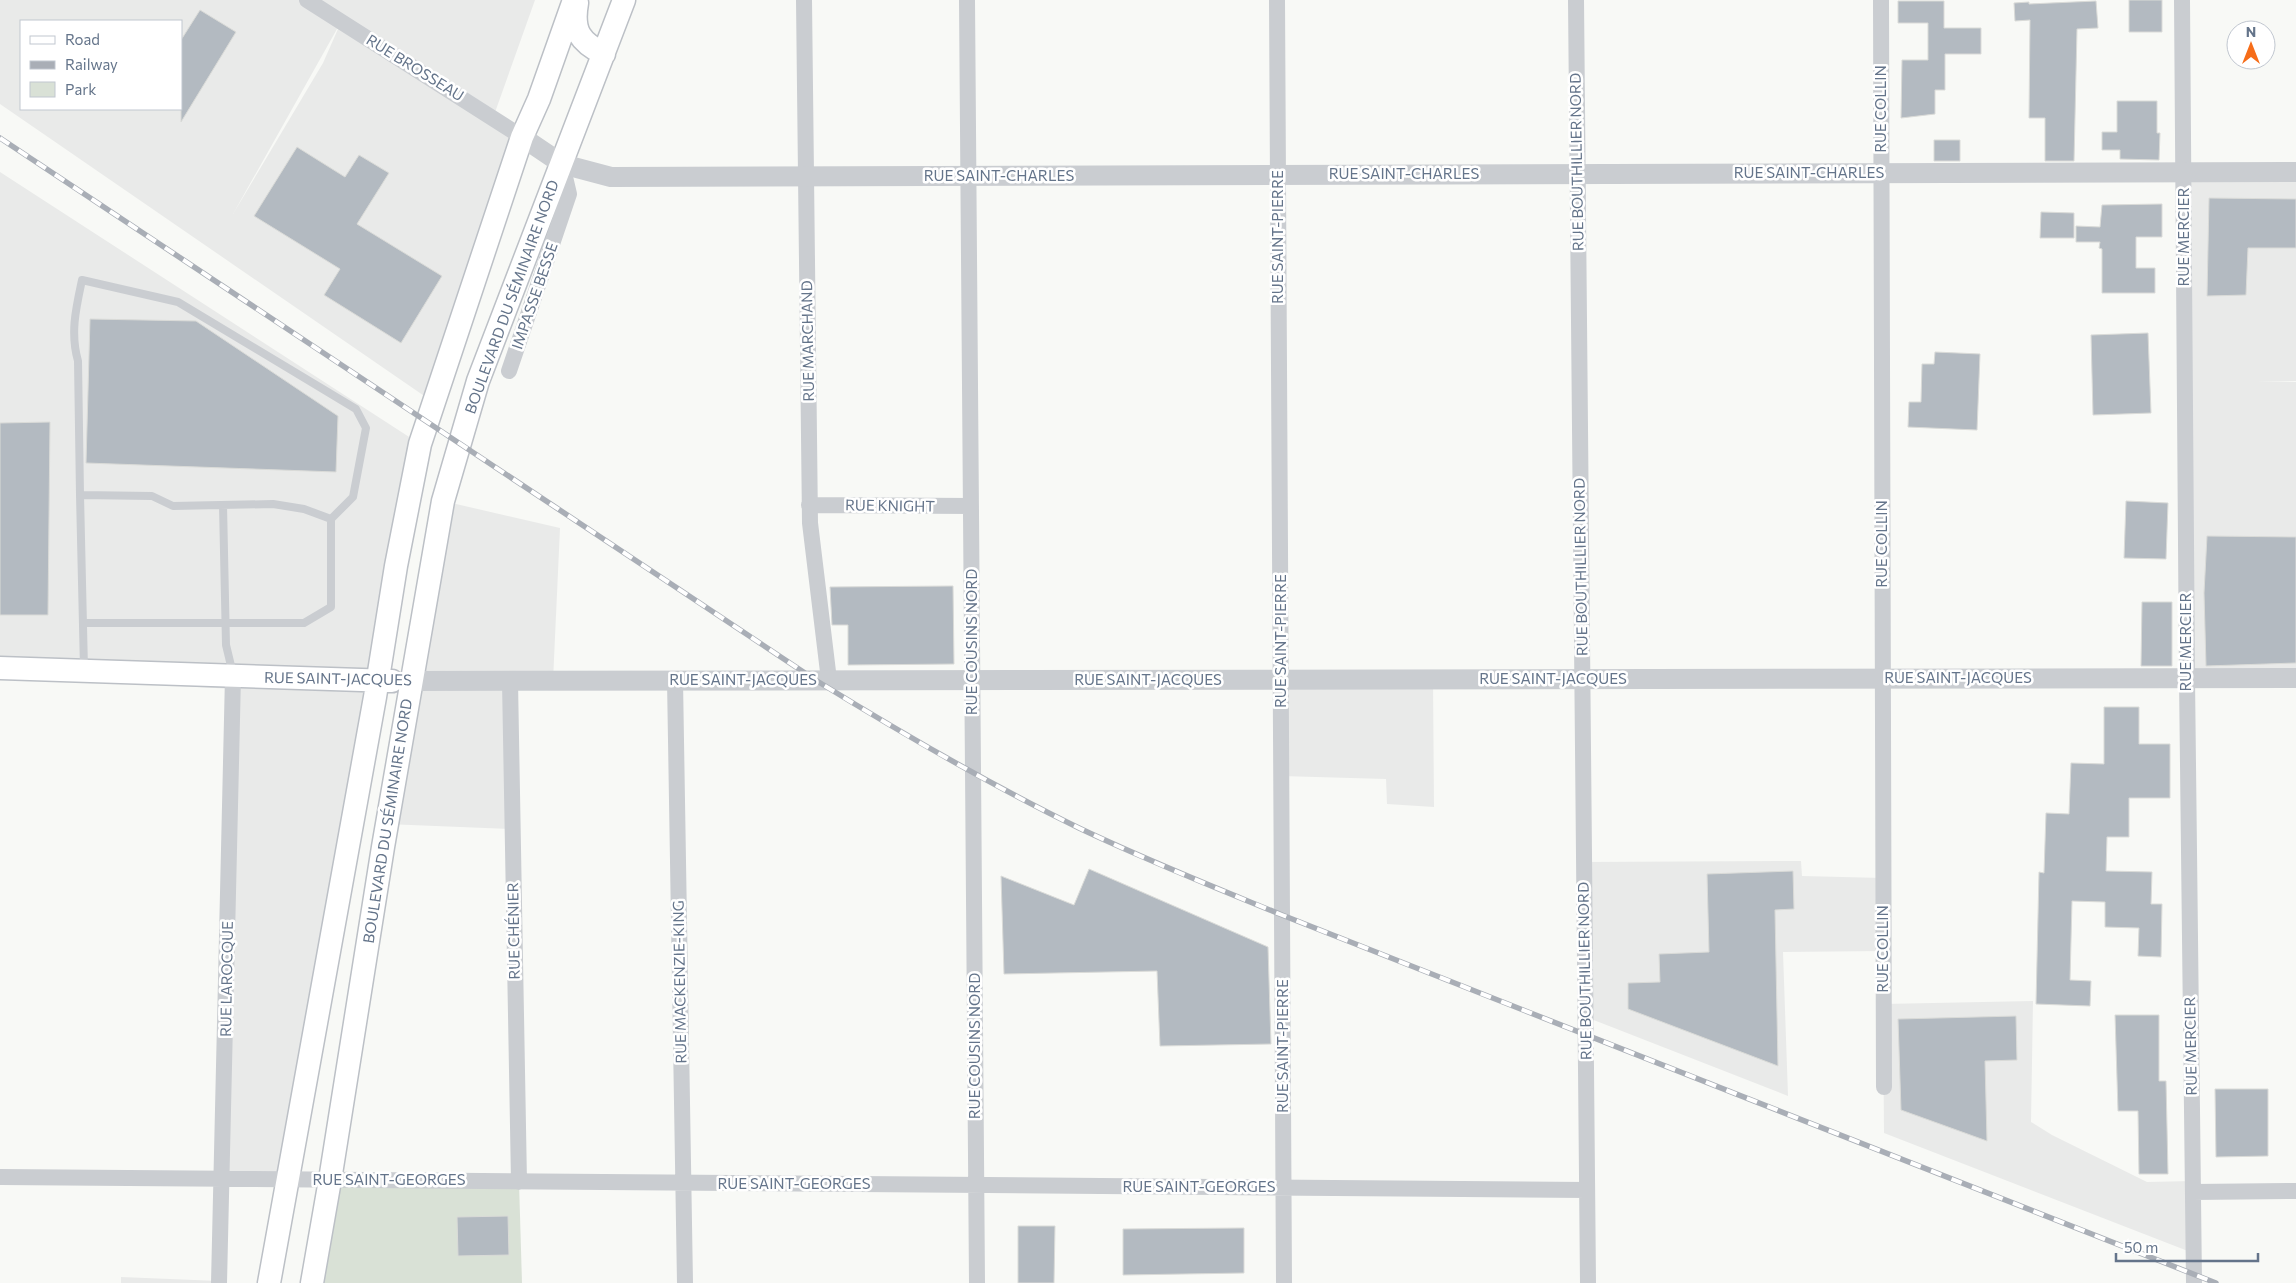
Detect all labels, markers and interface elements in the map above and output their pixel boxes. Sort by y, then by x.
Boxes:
legend [20,20,182,110]
north arrow [2226,20,2276,70]
text: N [2246,23,2256,40]
text: Road [65,30,100,48]
street label: RUE BROSSEAU [363,30,468,104]
text: Railway [65,55,118,73]
street label: RUE COLLIN [1871,65,1889,153]
street label: RUE BOUTHILLIER NORD [1565,73,1587,251]
text: Park [65,80,96,98]
street label: RUE SAINT-CHARLES [1734,163,1884,181]
street label: RUE SAINT-CHARLES [1329,164,1479,182]
street label: RUE SAINT-CHARLES [924,166,1074,184]
street label: RUE SAINT-PIERRE [1268,170,1286,304]
street label: BOULEVARD DU SÉMINAIRE NORD [459,177,562,416]
street label: RUE MERCIER [2174,188,2192,287]
street label: IMPASSE BESSE [507,240,561,352]
street label: RUE MARCHAND [797,280,817,402]
street label: RUE BOUTHILLIER NORD [1569,478,1591,656]
street label: RUE KNIGHT [845,495,936,515]
street label: RUE COLLIN [1872,500,1890,588]
street label: RUE COUSINS NORD [962,569,980,715]
street label: RUE SAINT-PIERRE [1271,574,1289,708]
street label: RUE MERCIER [2176,593,2194,692]
street label: RUE SAINT-JACQUES [264,668,412,688]
street label: RUE SAINT-JACQUES [1884,668,2032,686]
street label: RUE SAINT-JACQUES [1479,669,1627,687]
street label: RUE SAINT-JACQUES [669,670,817,688]
street label: RUE SAINT-JACQUES [1074,670,1222,688]
street label: BOULEVARD DU SÉMINAIRE NORD [358,697,415,944]
street label: RUE CHÉNIER [502,882,523,980]
street label: RUE BOUTHILLIER NORD [1573,882,1595,1060]
street label: RUE MACKENZIE-KING [669,900,689,1064]
street label: RUE COLLIN [1873,905,1891,993]
street label: RUE LAROCQUE [216,921,236,1037]
street label: RUE COUSINS NORD [965,973,983,1119]
street label: RUE SAINT-PIERRE [1273,979,1291,1113]
street label: RUE MERCIER [2180,996,2200,1096]
street label: RUE SAINT-GEORGES [313,1170,466,1188]
street label: RUE SAINT-GEORGES [718,1174,871,1192]
street label: RUE SAINT-GEORGES [1123,1177,1276,1195]
scale bar [2116,1230,2258,1262]
text: 50 m [2124,1238,2158,1256]

